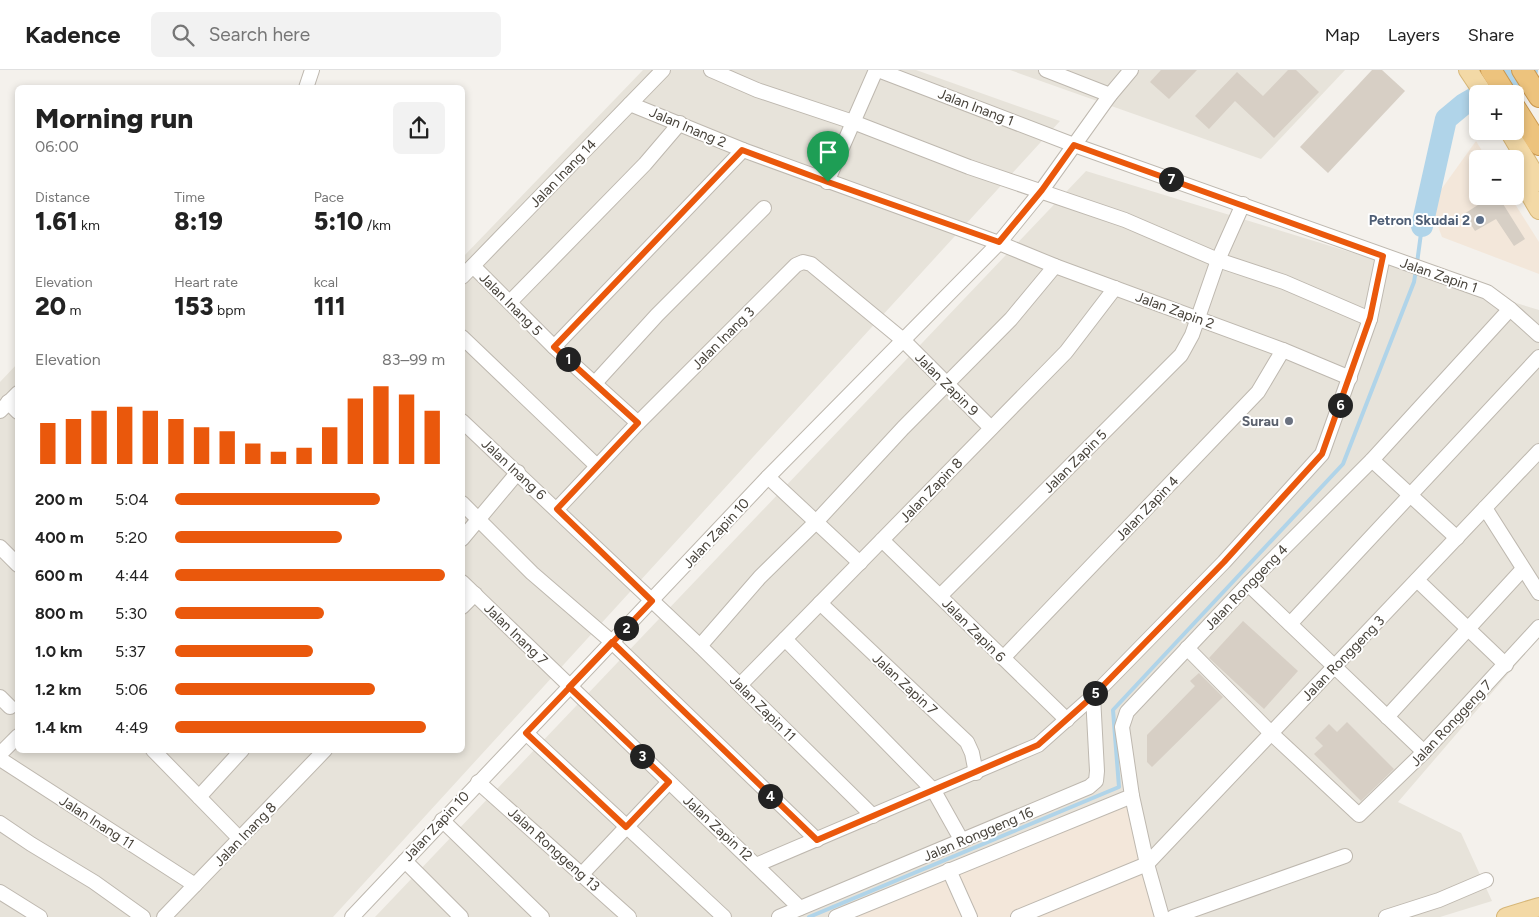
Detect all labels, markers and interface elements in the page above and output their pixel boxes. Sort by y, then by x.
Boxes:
search box [151,12,501,57]
text: Kadence [25,20,121,49]
icon: search [169,21,197,49]
text: Search here [209,23,310,46]
text: Map [1325,24,1360,46]
text: Layers [1388,24,1440,46]
text: Share [1468,24,1514,46]
street label: Jalan Inang 1 [935,85,1016,130]
map controls [1469,85,1524,205]
button: + [1469,85,1524,140]
text: Morning run [35,101,193,135]
button: share [393,102,445,154]
street label: Jalan Inang 2 [647,104,729,151]
pin [807,131,849,182]
street label: Jalan Inang 14 [526,135,600,211]
text: 06:00 [35,137,79,156]
icon: arrive [814,138,842,166]
button: − [1469,150,1524,205]
pin: 7 [1158,166,1184,192]
text: 7 [1168,171,1175,188]
text: Distance [35,189,90,206]
text: Time [174,189,205,206]
text: Pace [314,189,344,206]
text: 1.61 [35,206,78,236]
text: 8:19 [174,206,223,236]
text: 5:10 [314,206,363,236]
place label: Petron Skudai 2 [1369,212,1470,229]
marker: Petron Skudai 2 [1474,214,1486,226]
text: km [78,217,100,234]
text: /km [363,217,391,234]
street label: Jalan Zapin 1 [1398,254,1480,297]
street label: Jalan Inang 5 [476,269,546,339]
text: Elevation [35,274,93,291]
text: Heart rate [174,274,238,291]
text: kcal [314,274,338,291]
street label: Jalan Zapin 2 [1133,288,1217,333]
text: 20 [35,291,66,321]
text: 153 [174,291,214,321]
text: 111 [314,291,346,321]
text: m [66,302,81,319]
text: bpm [214,302,245,319]
street label: Jalan Inang 3 [688,303,758,373]
pin: 1 [556,346,580,372]
street label: Jalan Zapin 9 [911,349,982,420]
text: Elevation [35,350,101,369]
text: 83–99 m [382,350,445,369]
text: 1 [566,351,571,368]
pin: 6 [1328,392,1352,418]
text: 6 [1336,397,1345,414]
place label: Surau [1242,413,1279,430]
marker: Surau [1283,415,1295,427]
street label: Jalan Zapin 5 [1040,426,1111,497]
street label: Jalan Inang 6 [478,435,549,504]
street label: Jalan Zapin 8 [896,454,966,526]
street label: Jalan Zapin 4 [1112,472,1183,544]
text: 200 m [35,490,83,509]
text: 5:04 [115,490,148,509]
street label: Jalan Zapin 10 [680,495,753,572]
text: 400 m [35,528,84,547]
text: 5:20 [115,528,147,547]
street label: Jalan Ronggeng 4 [1201,541,1292,634]
text: 600 m [35,566,83,585]
text: 4:44 [115,566,149,585]
street label: Jalan Zapin 6 [938,595,1009,666]
street label: Jalan Inang 7 [480,600,551,669]
text: 800 m [35,604,83,623]
text: 5:30 [115,604,147,623]
street label: Jalan Ronggeng 3 [1298,612,1388,704]
pin: 2 [614,616,638,640]
text: 2 [622,620,631,637]
text: 1.0 km [35,642,82,661]
text: 5:37 [115,642,146,661]
street label: Jalan Zapin 7 [869,650,941,719]
street label: Jalan Zapin 11 [726,672,799,745]
street label: Jalan Ronggeng 7 [1407,676,1496,770]
text: 1.2 km [35,680,81,699]
text: 5:06 [115,680,148,699]
pin: 5 [1082,680,1108,706]
text: 5 [1091,685,1100,702]
text: 1.4 km [35,718,82,737]
text: 4:49 [115,718,148,737]
pin: 3 [630,744,654,768]
text: 3 [639,748,646,765]
pin: 4 [758,784,782,808]
street label: Jalan Zapin 10 [400,788,473,865]
text: 4 [766,788,775,805]
street label: Jalan Inang 11 [56,792,137,853]
street label: Jalan Zapin 12 [680,792,756,865]
street label: Jalan Inang 8 [211,799,280,870]
street label: Jalan Ronggeng 13 [504,804,603,895]
street label: Jalan Ronggeng 16 [921,804,1036,865]

